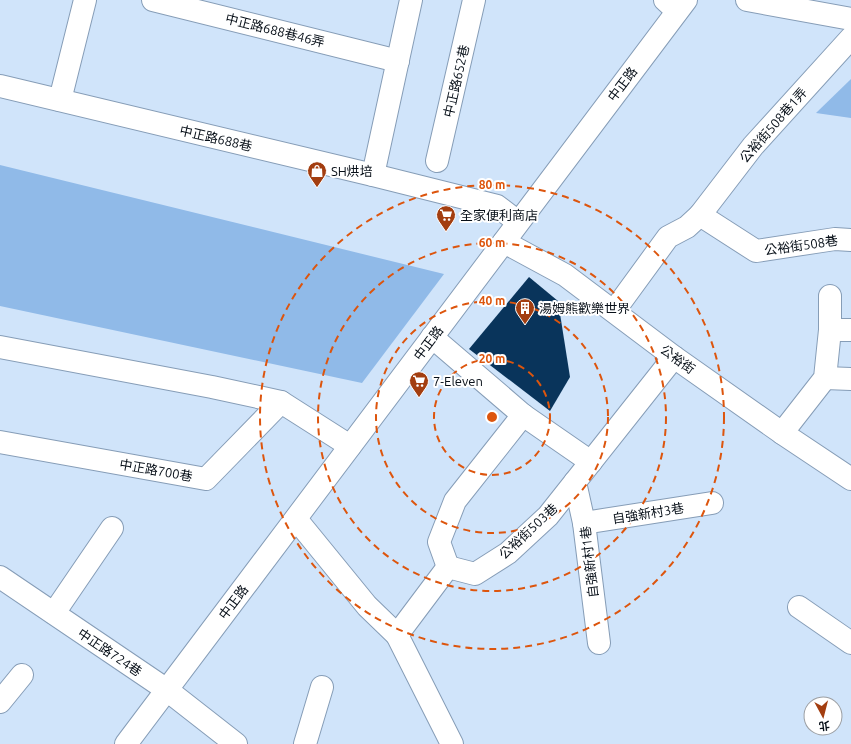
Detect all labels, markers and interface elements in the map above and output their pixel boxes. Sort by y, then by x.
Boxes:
street label: 中正路688巷46弄 [224,11,326,49]
street label: 中正路652巷 [441,43,471,119]
street label: 中正路 [605,64,639,104]
street label: 公裕街508巷1弄 [737,85,809,165]
street label: 中正路688巷 [178,123,254,153]
shop icon: SH烘培 [306,160,328,188]
place label: SH烘培 [331,164,373,178]
text: 80 m [479,178,505,191]
supermarket icon: 全家便利商店 [435,204,457,232]
place label: 全家便利商店 [460,208,538,222]
street label: 公裕街508巷 [763,233,839,257]
text: 60 m [479,236,505,249]
text: 40 m [479,294,505,307]
building icon: 湯姆熊歡樂世界 [514,297,536,325]
place label: 湯姆熊歡樂世界 [539,301,630,315]
street label: 中正路 [411,323,445,363]
street label: 公裕街 [658,342,698,376]
text: 20 m [479,352,505,365]
supermarket icon: 7-Eleven [408,370,430,398]
place label: 7-Eleven [433,374,483,388]
centre of rings [485,410,499,424]
street label: 中正路700巷 [118,457,194,483]
street label: 自強新村3巷 [611,500,685,526]
street label: 公裕街503巷 [496,501,560,561]
street label: 自強新村1巷 [578,525,600,599]
street label: 中正路 [216,582,250,622]
street label: 中正路724巷 [75,626,145,678]
north arrow [803,696,843,736]
text: 北 [818,719,830,733]

